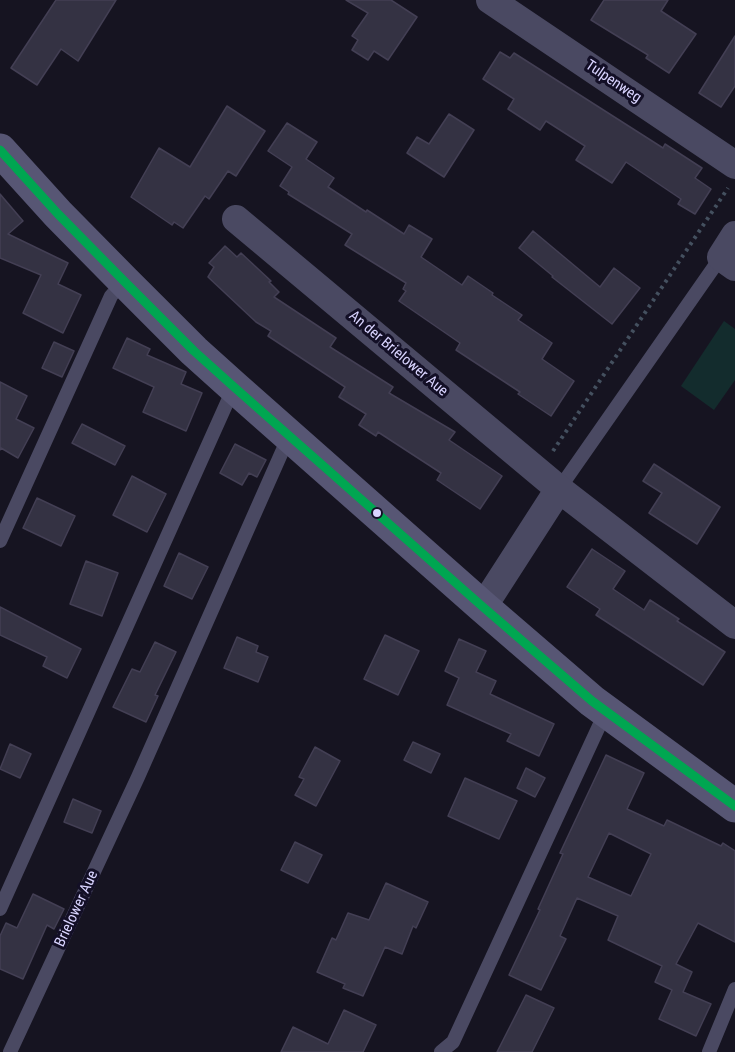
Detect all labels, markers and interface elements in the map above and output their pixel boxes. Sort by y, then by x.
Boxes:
street label: Tulpenweg [582,57,644,107]
street label: An der Brielower Aue [345,307,451,401]
unlabelled marker [371,507,383,519]
street label: Brielower Aue [52,868,102,950]

